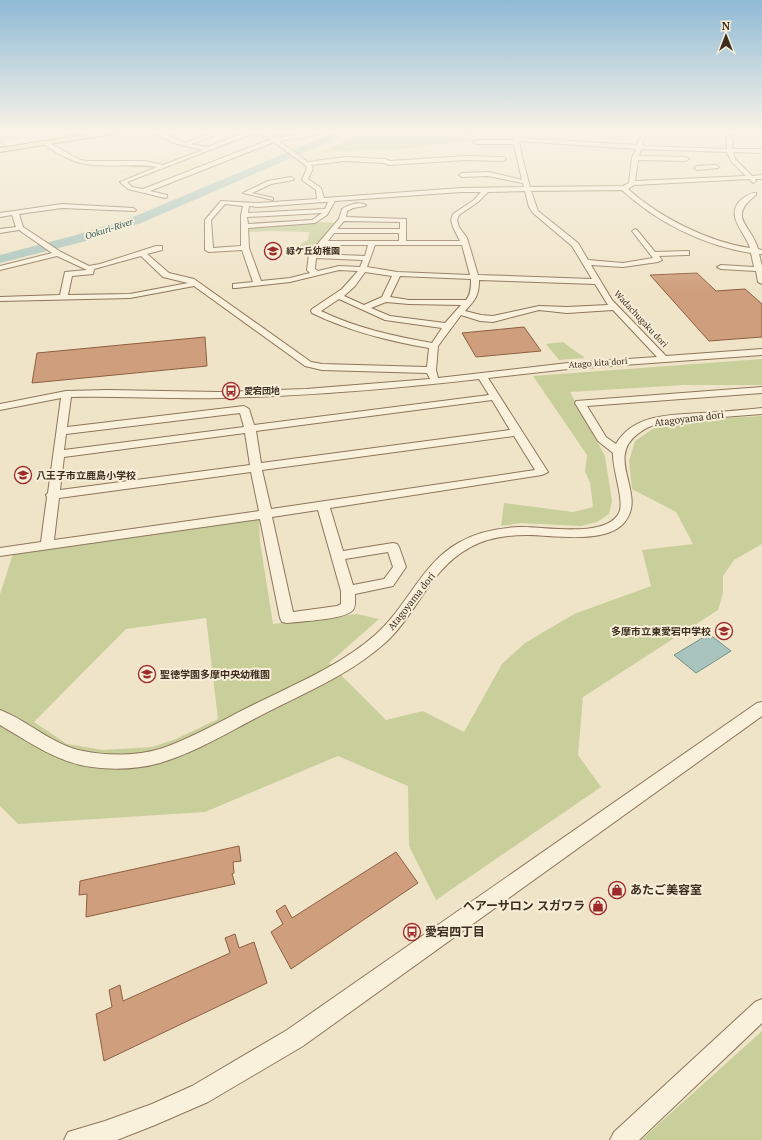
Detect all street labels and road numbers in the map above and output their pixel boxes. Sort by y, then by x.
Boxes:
street label: Wadachugaku dori [611,288,671,350]
street label: Atago kita dori [568,355,628,371]
street label: Atagoyama dori [654,408,725,429]
street label: Atagoyama dori [385,570,438,633]

